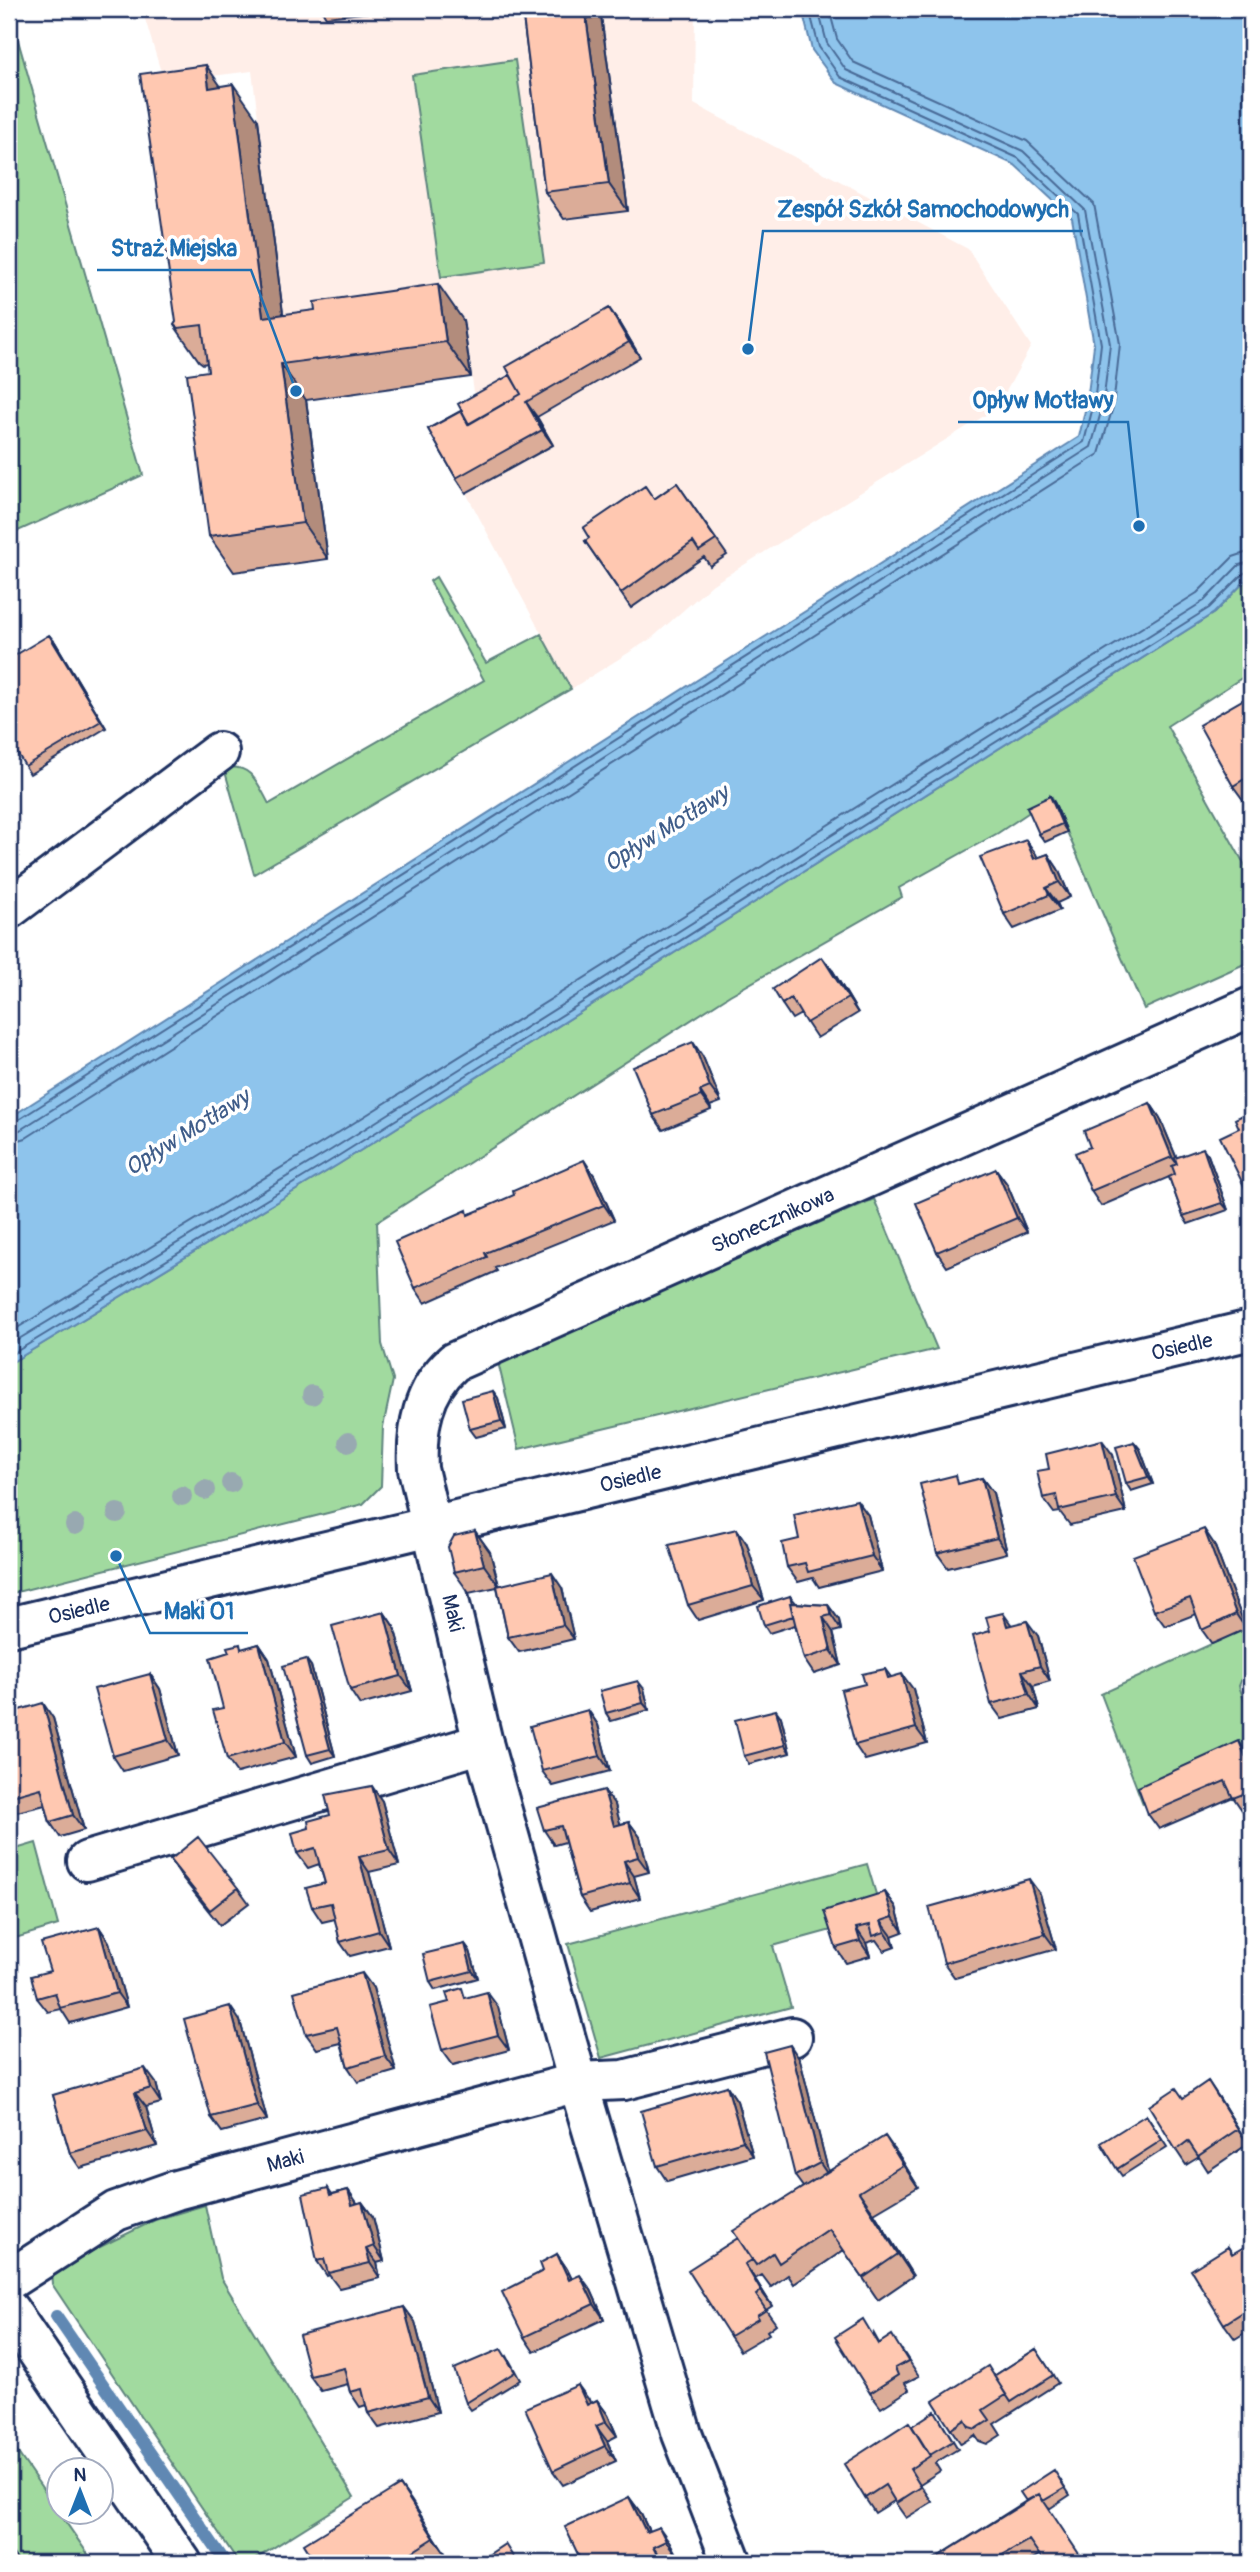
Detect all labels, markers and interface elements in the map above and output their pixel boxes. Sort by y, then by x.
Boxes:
callout: Zespół Szkół Samochodowych [763,187,1083,231]
text: Zespół Szkół Samochodowych [777,195,1069,224]
callout: Straż Miejska [97,226,251,270]
text: Straż Miejska [111,234,238,263]
callout: Opływ Motławy [958,378,1128,422]
text: Opływ Motławy [972,386,1114,415]
water label: Opływ Motławy [599,777,737,878]
water label: Opływ Motławy [120,1081,258,1182]
street label: Słonecznikowa [707,1181,839,1260]
street label: Osiedle [1149,1326,1216,1367]
street label: Osiedle [597,1458,665,1499]
callout: Maki 01 [150,1589,248,1633]
street label: Osiedle [46,1590,113,1631]
street label: Maki [435,1592,470,1635]
text: Maki 01 [164,1597,234,1626]
street label: Maki [264,2143,307,2179]
north arrow [46,2456,116,2526]
text: N [74,2463,87,2487]

